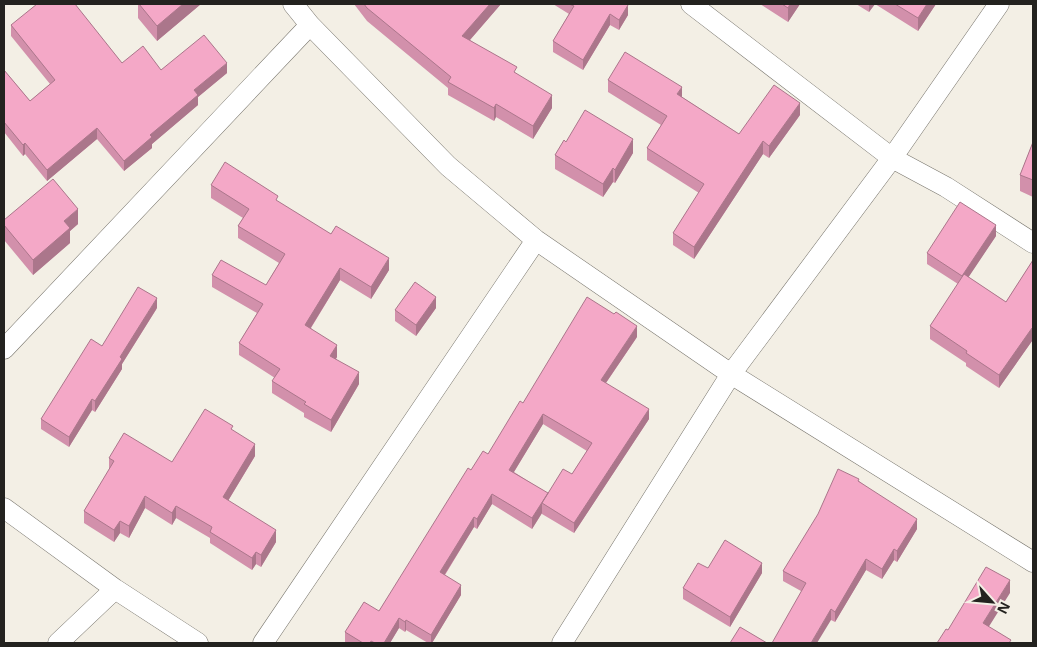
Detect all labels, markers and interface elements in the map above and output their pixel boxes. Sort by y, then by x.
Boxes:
north arrow [967,577,1017,627]
text: N [993,599,1015,618]

